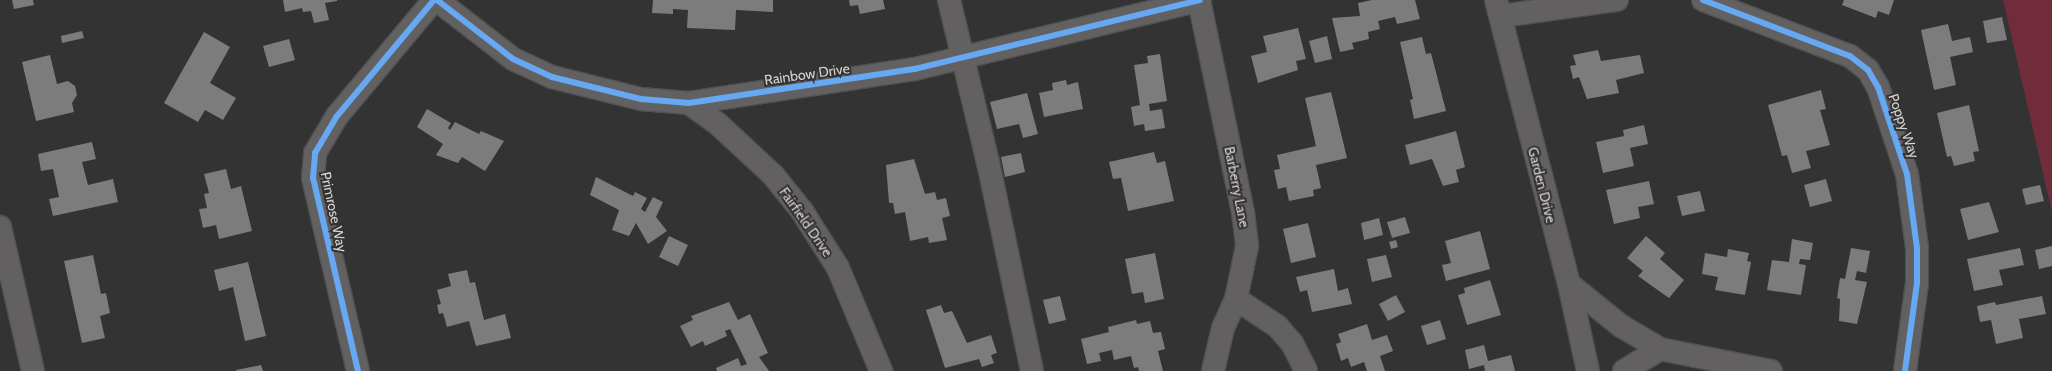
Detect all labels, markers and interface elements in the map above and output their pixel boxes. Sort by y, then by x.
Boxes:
street label: Rainbow Drive [763,60,851,88]
street label: Poppy Way [1885,91,1923,161]
street label: Barberry Lane [1221,145,1253,229]
street label: Garden Drive [1524,145,1560,225]
street label: Primrose Way [317,170,351,254]
street label: Fairfield Drive [776,184,836,260]

